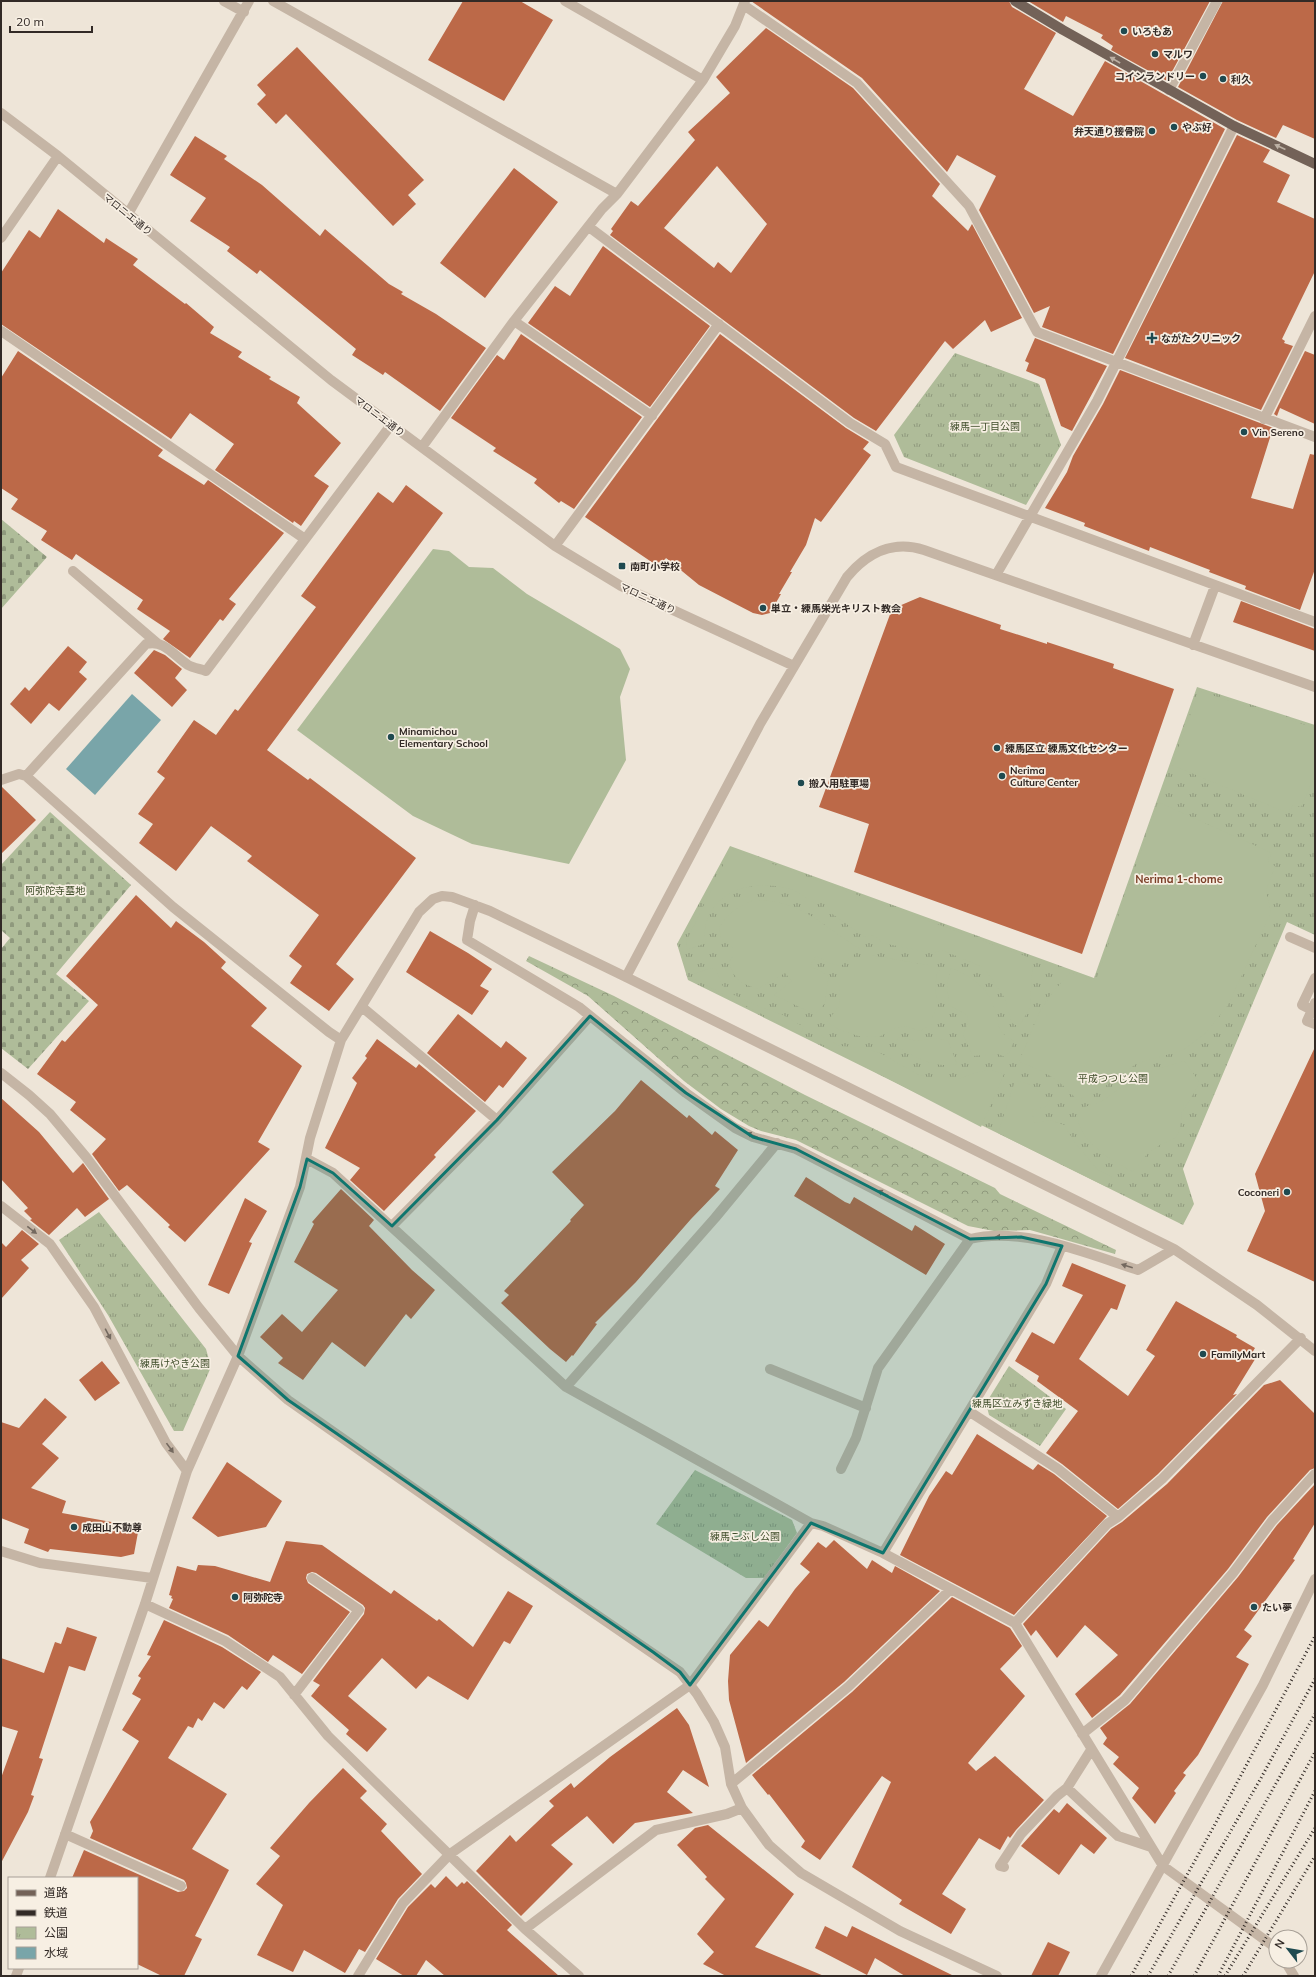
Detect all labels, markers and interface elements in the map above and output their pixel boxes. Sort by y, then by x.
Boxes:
scale bar [10,8,92,34]
text: 20 m [16,14,44,29]
place label: いろもあ [1132,25,1172,38]
marker: いろもあ [1119,26,1129,36]
place label: マルワ [1163,48,1193,61]
marker: マルワ [1150,49,1160,59]
one-way arrow [1109,57,1121,64]
place label: コインランドリー [1115,70,1195,83]
marker: コインランドリー [1198,71,1208,81]
place label: 利久 [1230,73,1251,86]
marker: 利久 [1218,74,1228,84]
place label: やぶ好 [1182,121,1212,134]
marker: やぶ好 [1169,122,1179,132]
place label: 弁天通り接骨院 [1074,125,1144,138]
marker: 弁天通り接骨院 [1147,126,1157,136]
one-way arrow [1274,144,1285,150]
street label: マロニエ通り [100,190,155,238]
marker: ながたクリニック [1146,332,1158,344]
place label: ながたクリニック [1161,332,1241,345]
street label: マロニエ通り [352,393,408,440]
park label: 練馬一丁目公園 [950,420,1020,433]
place label: Vin Sereno [1251,426,1304,439]
marker: Vin Sereno [1239,427,1249,437]
place label: 南町小学校 [630,560,680,573]
marker: 南町小学校 [617,561,627,571]
street label: マロニエ通り [618,580,678,617]
place label: 単立・練馬栄光キリスト教会 [771,602,901,615]
marker: 単立・練馬栄光キリスト教会 [758,603,768,613]
place label: Minamichou Elementary School [399,725,488,750]
marker: Minamichou Elementary School [386,732,396,742]
place label: 練馬区立 練馬文化センター [1005,742,1128,755]
marker: 練馬区立 練馬文化センター [992,743,1002,753]
place label: Nerima Culture Center [1010,764,1078,789]
marker: Nerima Culture Center [997,771,1007,781]
place label: 搬入用駐車場 [809,777,869,790]
marker: 搬入用駐車場 [796,778,806,788]
district label: Nerima 1-chome [1135,872,1223,886]
park label: 阿弥陀寺墓地 [25,884,86,897]
park label: 平成つつじ公園 [1078,1072,1148,1085]
one-way arrow [745,1132,757,1138]
place label: Coconeri [1238,1186,1279,1199]
marker: Coconeri [1282,1187,1292,1197]
one-way arrow [877,1190,888,1197]
one-way arrow [26,1226,37,1234]
one-way arrow [994,1234,1007,1240]
one-way arrow [1121,1263,1133,1269]
one-way arrow [105,1328,112,1340]
place label: FamilyMart [1211,1348,1265,1361]
marker: FamilyMart [1198,1349,1208,1359]
park label: 練馬けやき公園 [140,1357,210,1370]
park label: 練馬区立みずき緑地 [972,1397,1063,1410]
one-way arrow [166,1443,174,1453]
place label: 成田山不動尊 [82,1521,142,1534]
marker: 成田山不動尊 [69,1522,79,1532]
park label: 練馬こぶし公園 [710,1530,780,1543]
place label: 阿弥陀寺 [243,1591,283,1604]
marker: 阿弥陀寺 [230,1592,240,1602]
place label: たい夢 [1262,1601,1292,1614]
marker: たい夢 [1249,1602,1259,1612]
legend [8,1877,138,1969]
text: 道路 [44,1885,68,1900]
text: 鉄道 [44,1905,68,1920]
text: 公園 [44,1925,68,1940]
north arrow [1268,1929,1308,1969]
text: N [1271,1937,1288,1951]
text: 水域 [44,1945,68,1960]

